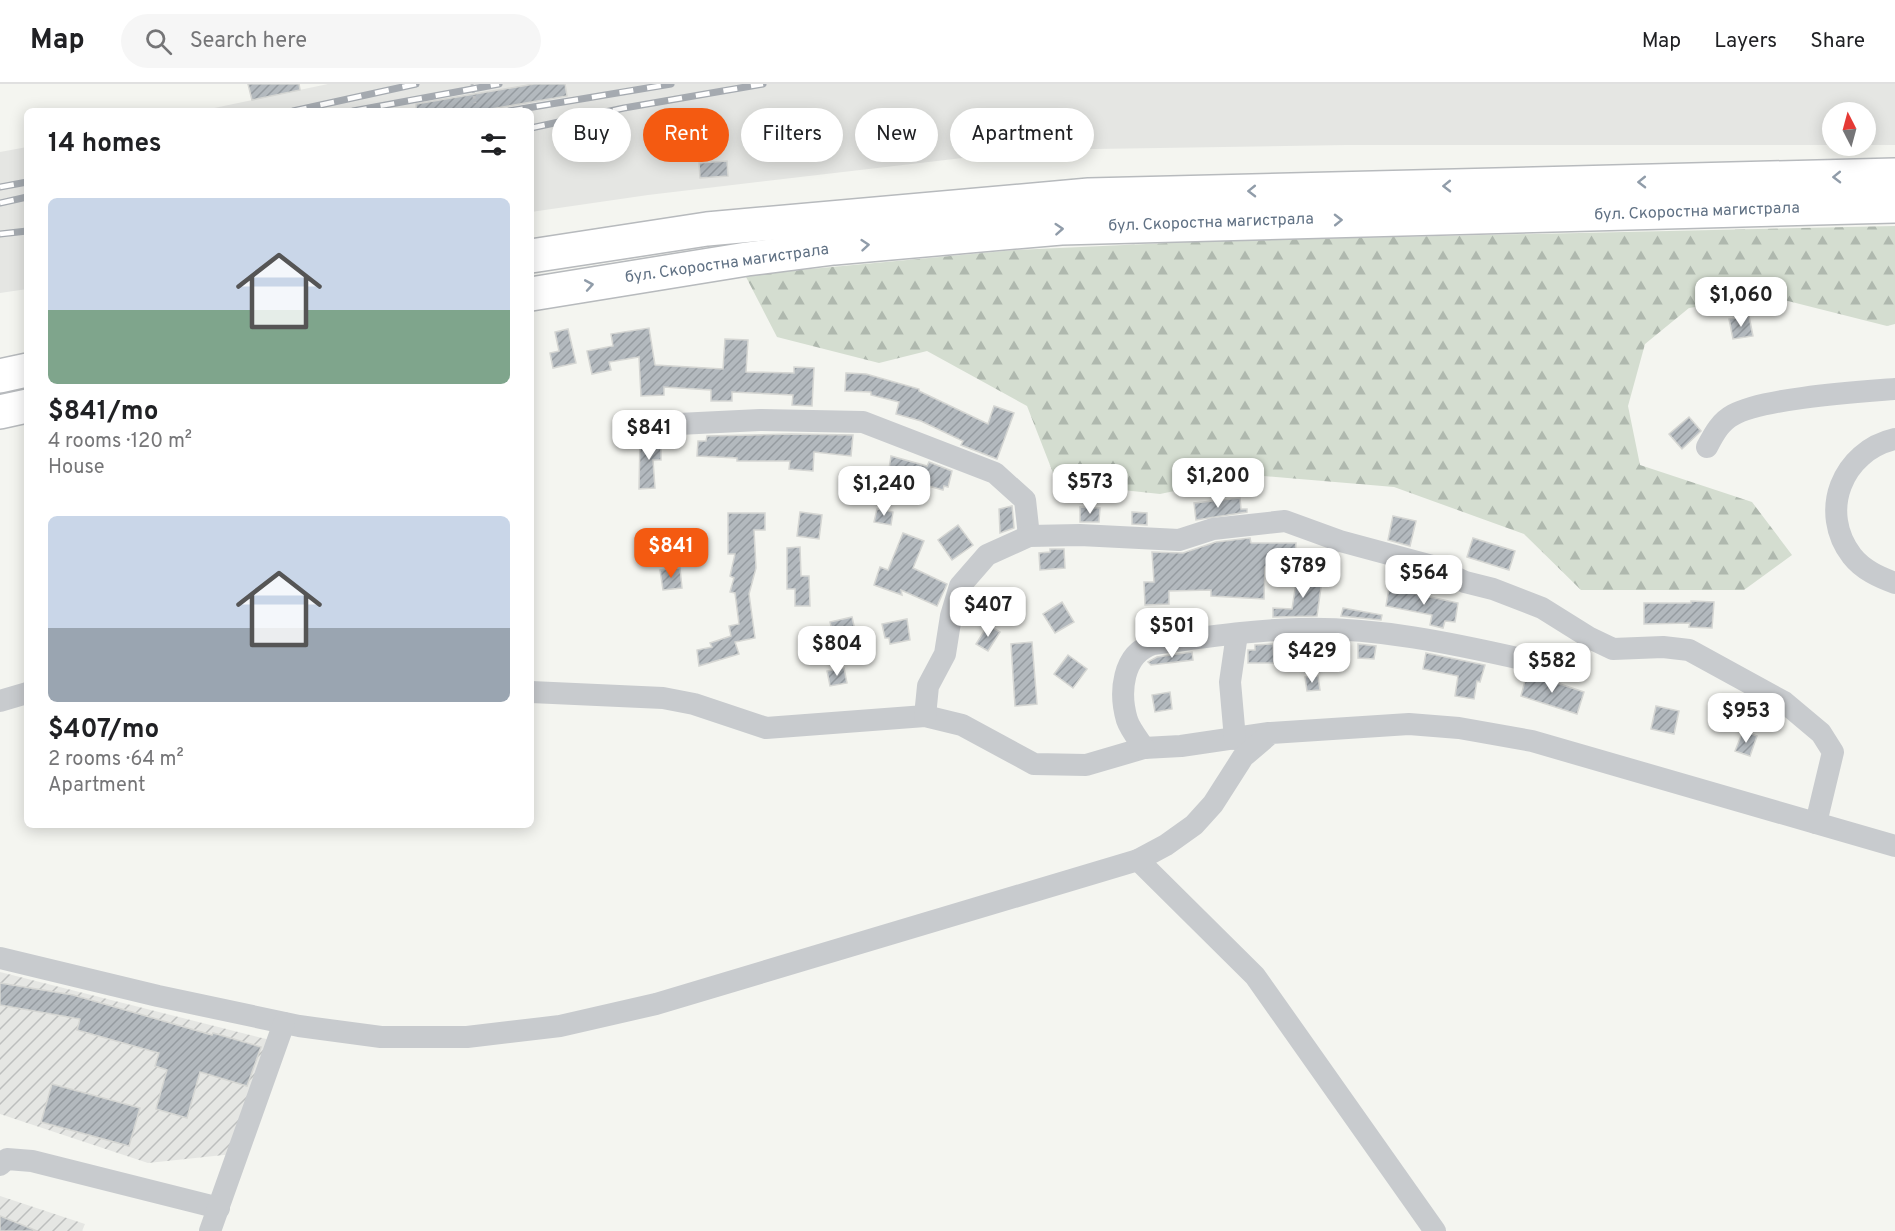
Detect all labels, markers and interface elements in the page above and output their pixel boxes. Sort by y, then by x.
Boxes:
search box [121,14,541,68]
text: Map [30,23,85,59]
icon: search [142,25,175,58]
text: Search here [190,28,307,55]
text: Map [1642,28,1681,55]
text: Layers [1714,28,1777,55]
text: Share [1810,28,1865,55]
north arrow [1822,102,1876,156]
map controls [1822,102,1876,156]
chip: Buy [552,108,631,162]
chip: Rent [643,108,729,162]
chip: Filters [741,108,843,162]
chip: New [855,108,938,162]
chip: Apartment [950,108,1094,162]
text: 14 homes [48,128,162,161]
icon: filters [477,128,510,161]
one-way arrow [1832,170,1841,183]
one-way arrow [1637,175,1646,188]
one-way arrow [1442,180,1451,193]
one-way arrow [1247,185,1256,198]
street label: бул. Скоростна магистрала [1594,198,1800,226]
street label: бул. Скоростна магистрала [1108,209,1314,237]
one-way arrow [1333,213,1342,226]
one-way arrow [1055,222,1064,235]
icon: home [225,237,333,345]
one-way arrow [860,239,869,252]
street label: бул. Скоростна магистрала [624,240,830,288]
pin: $1,060 [1692,277,1790,328]
one-way arrow [584,279,593,291]
text: $1,060 [1709,283,1773,309]
text: $841/mo [48,396,158,429]
pin: $841 [613,410,685,461]
text: $841 [626,416,672,442]
text: 4 rooms · 120 m² [48,429,192,455]
text: House [48,455,104,481]
pin: $1,200 [1169,458,1267,509]
pin: $573 [1054,464,1126,515]
text: $1,200 [1186,464,1250,490]
pin: $1,240 [835,466,933,517]
text: $573 [1067,470,1113,496]
text: $1,240 [852,472,916,498]
pin: $841 [635,528,707,579]
text: $841 [648,534,694,560]
pin: $789 [1267,548,1339,599]
text: $789 [1279,554,1327,580]
icon: home [225,555,333,663]
pin: $564 [1388,555,1460,606]
text: $564 [1399,561,1449,587]
pin: $407 [952,587,1024,638]
text: $407 [964,593,1012,619]
pin: $501 [1136,608,1208,659]
text: $501 [1149,614,1195,640]
pin: $804 [801,626,873,677]
text: $804 [812,632,862,658]
pin: $429 [1276,633,1348,684]
text: $429 [1287,639,1337,665]
pin: $582 [1516,643,1588,694]
text: $582 [1528,649,1576,675]
pin: $953 [1710,693,1782,744]
text: $953 [1722,699,1770,725]
text: $407/mo [48,714,159,747]
text: 2 rooms · 64 m² [48,747,184,773]
text: Apartment [48,773,146,799]

